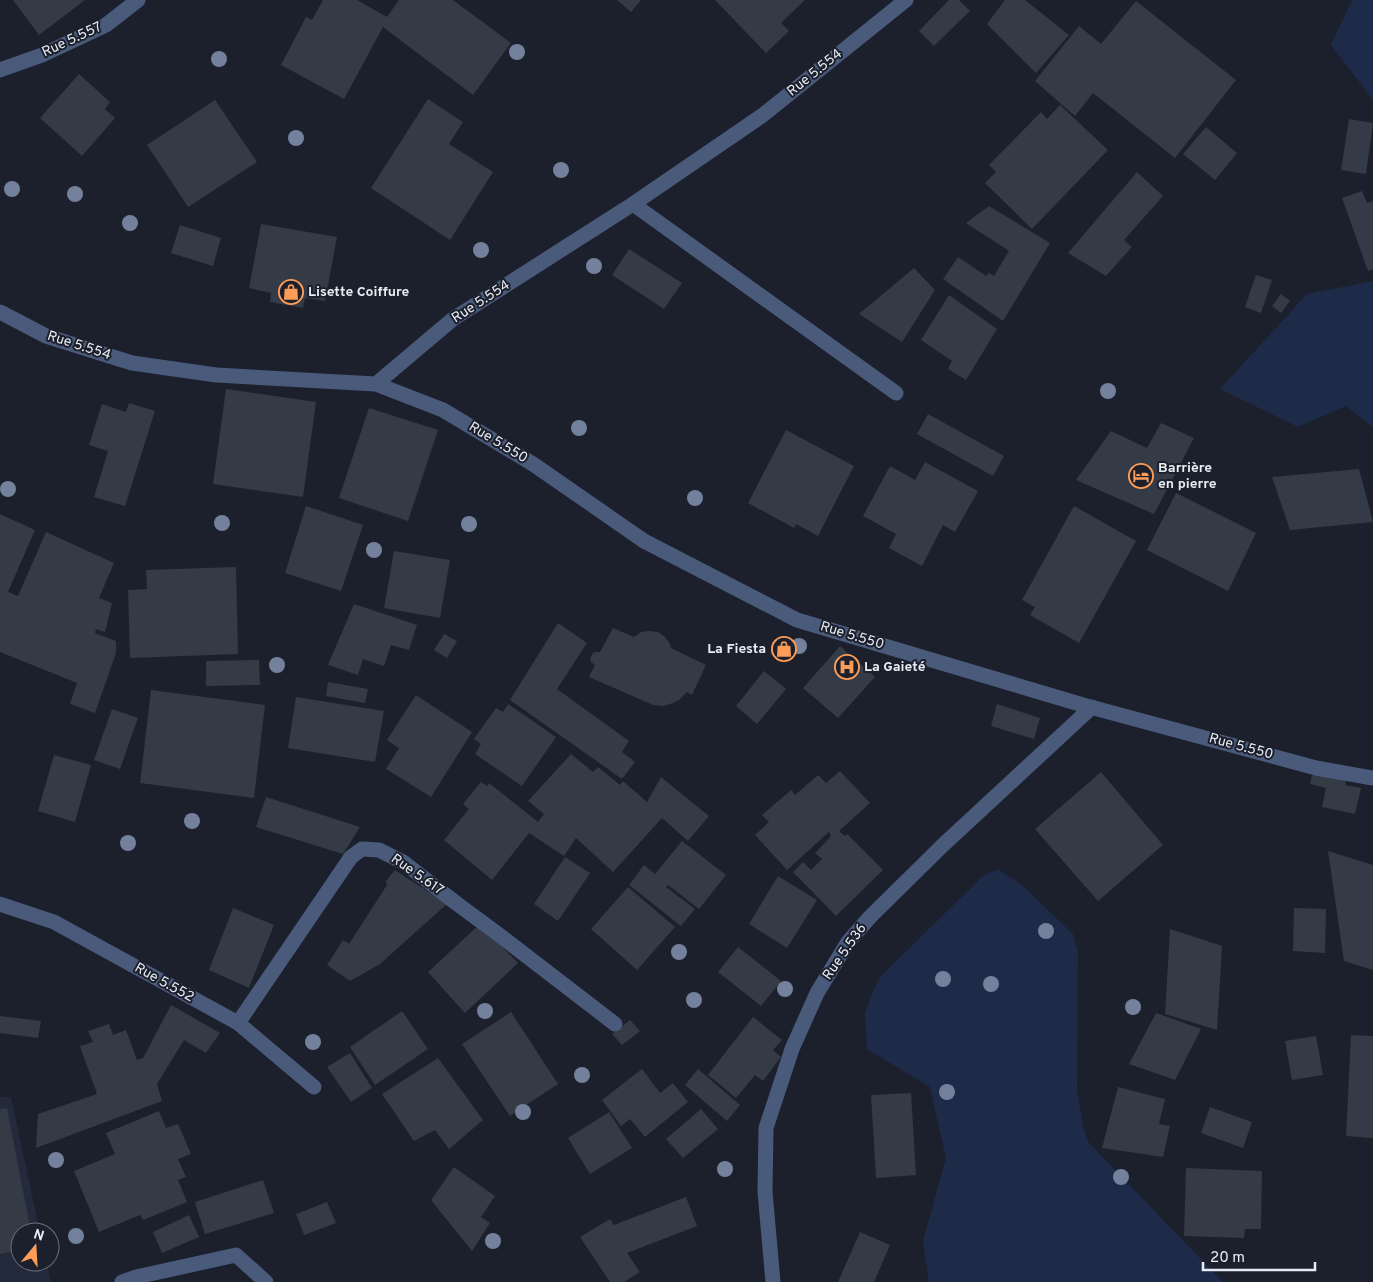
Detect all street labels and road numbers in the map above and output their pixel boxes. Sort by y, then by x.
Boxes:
street label: Rue 5.557 [39,19,105,61]
street label: Rue 5.554 [784,46,846,100]
street label: Rue 5.554 [449,277,513,327]
street label: Rue 5.554 [45,328,113,364]
street label: Rue 5.550 [465,419,531,467]
street label: Rue 5.550 [818,618,886,654]
street label: Rue 5.550 [1207,730,1275,764]
street label: Rue 5.617 [387,851,447,899]
street label: Rue 5.536 [819,920,871,984]
street label: Rue 5.552 [131,960,197,1006]

